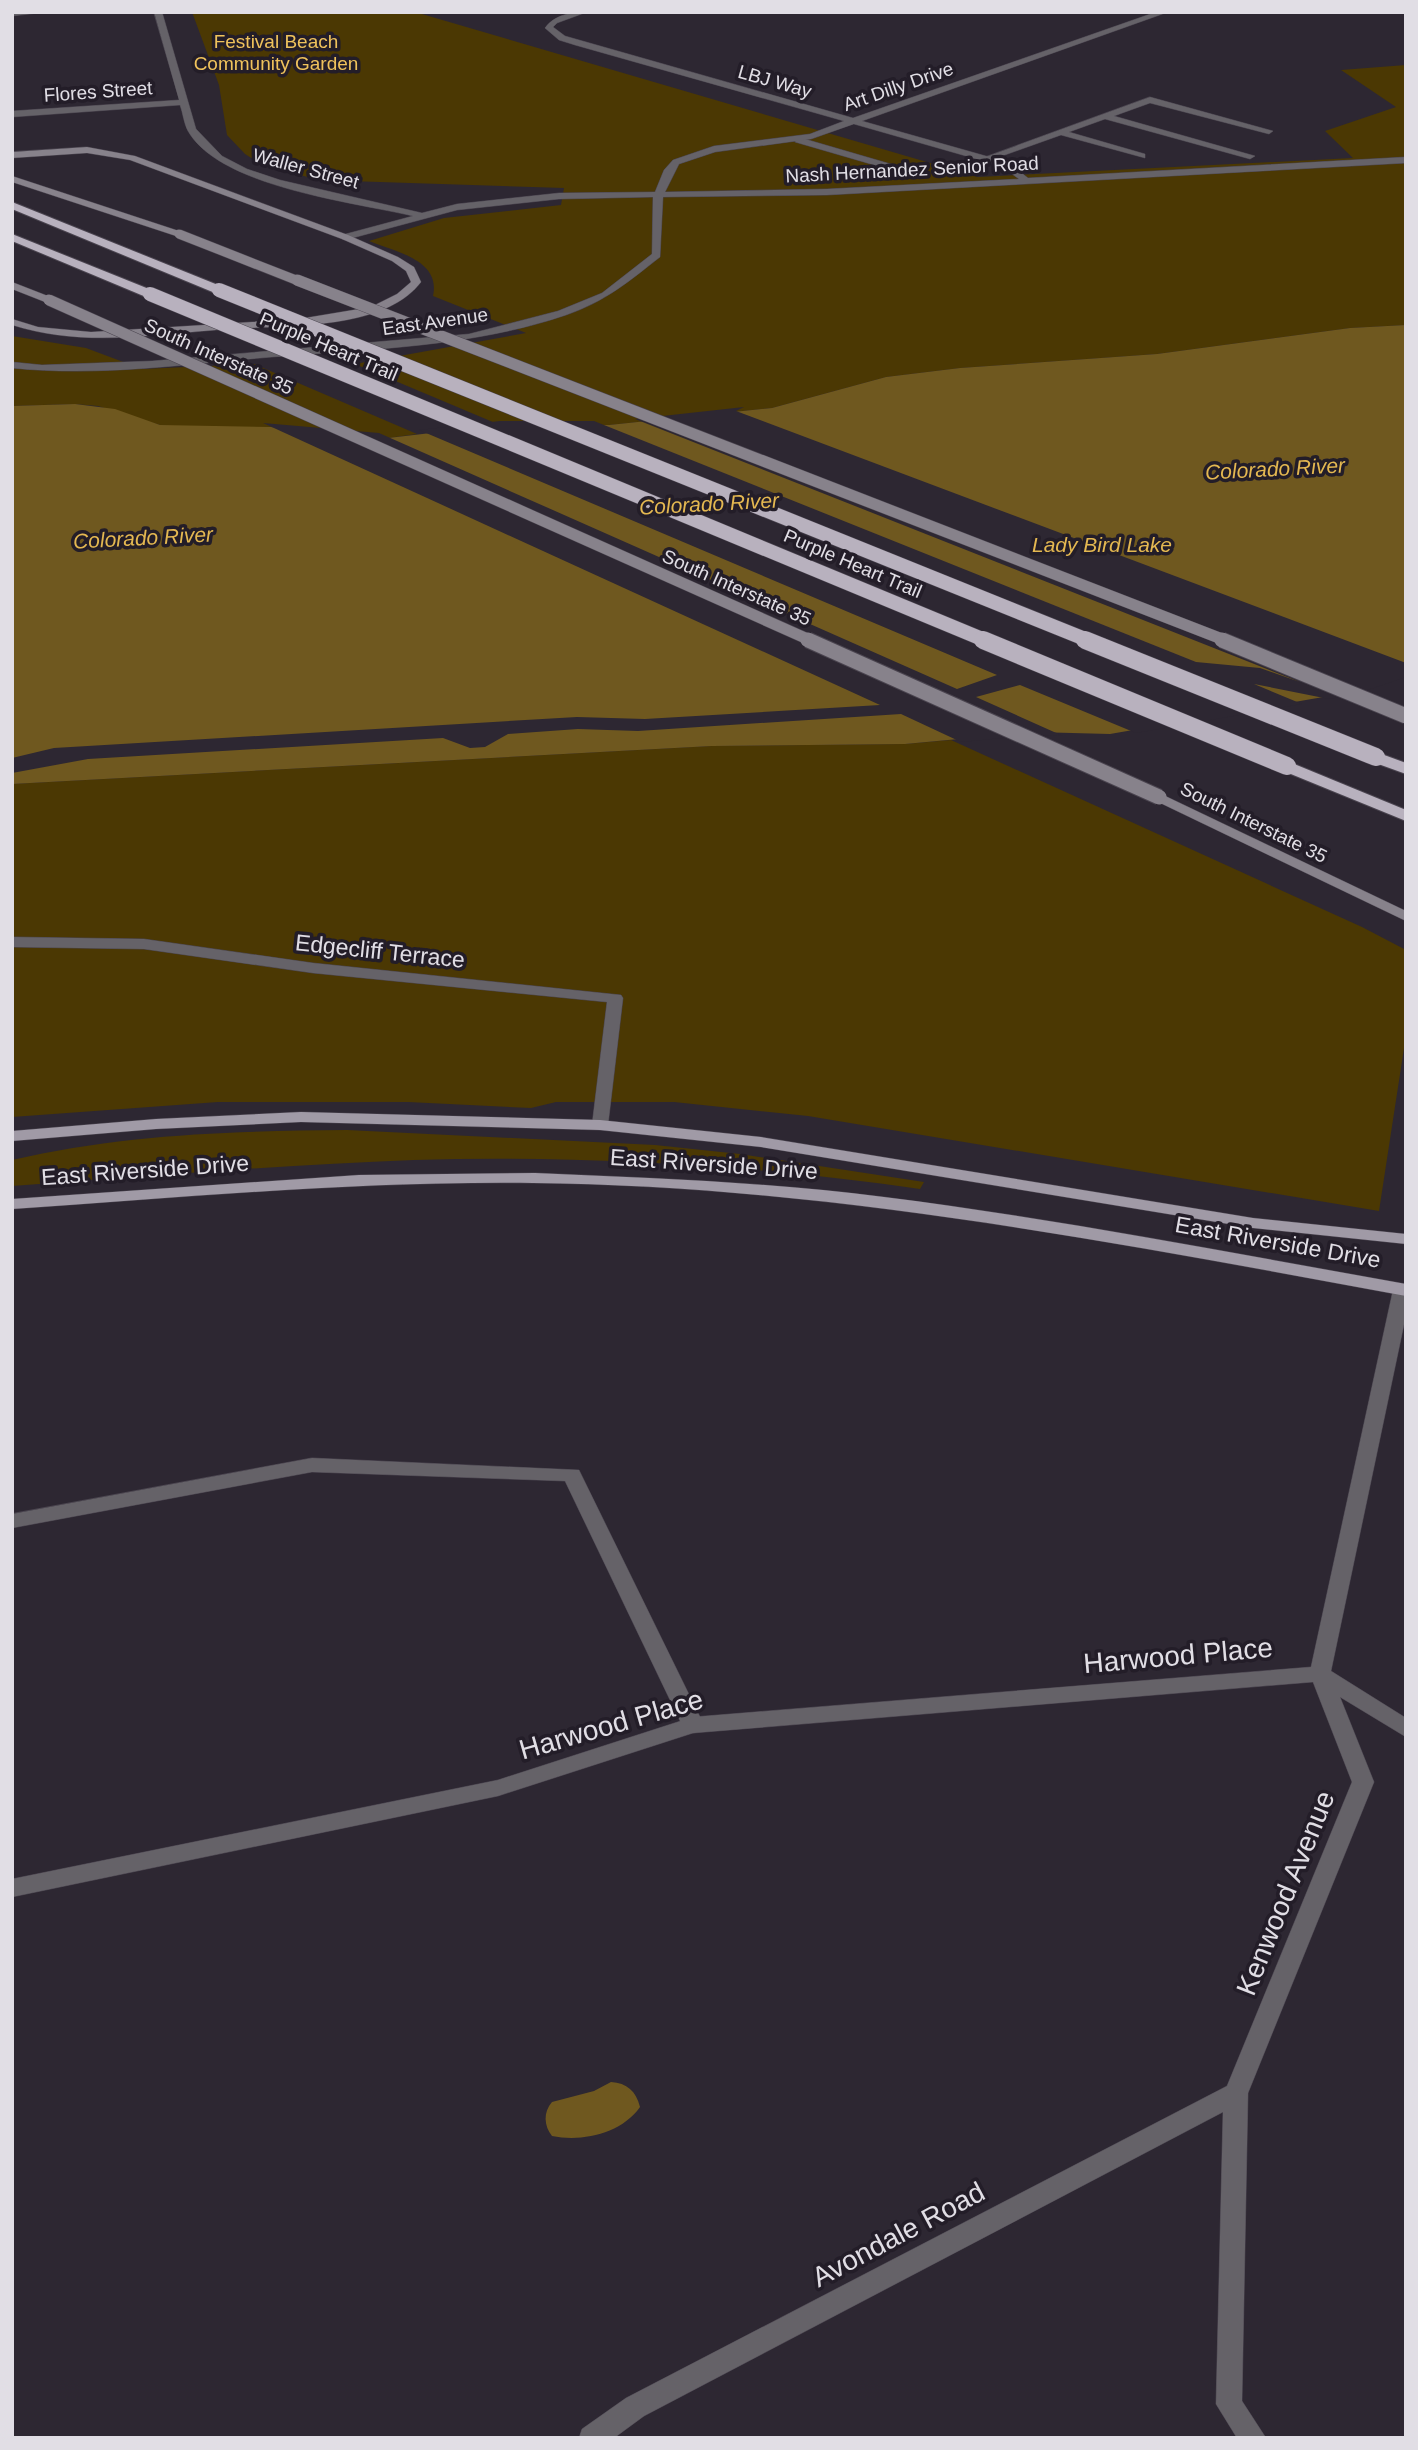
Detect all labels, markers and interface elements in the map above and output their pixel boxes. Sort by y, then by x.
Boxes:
park label: Festival Beach Community Garden [194,31,358,74]
street label: Art Dilly Drive [840,58,956,115]
street label: LBJ Way [736,61,814,102]
street label: Flores Street [43,77,154,106]
street label: Waller Street [250,144,362,193]
street label: Nash Hernandez Senior Road [785,152,1039,187]
street label: East Avenue [381,304,489,339]
street label: Purple Heart Trail [257,308,401,385]
street label: South Interstate 35 [141,314,296,399]
water label: Colorado River [1204,453,1347,484]
water label: Colorado River [638,488,781,519]
water label: Colorado River [72,522,215,553]
street label: Purple Heart Trail [781,525,925,602]
water label: Lady Bird Lake [1032,533,1172,556]
street label: South Interstate 35 [659,545,814,630]
street label: South Interstate 35 [1177,778,1331,867]
street label: Edgecliff Terrace [294,929,466,973]
street label: East Riverside Drive [609,1144,819,1184]
street label: East Riverside Drive [40,1150,250,1190]
street label: East Riverside Drive [1173,1211,1383,1273]
street label: Harwood Place [1082,1632,1274,1679]
street label: Harwood Place [516,1683,707,1766]
street label: Kenwood Avenue [1230,1787,1341,2000]
street label: Avondale Road [807,2176,990,2293]

